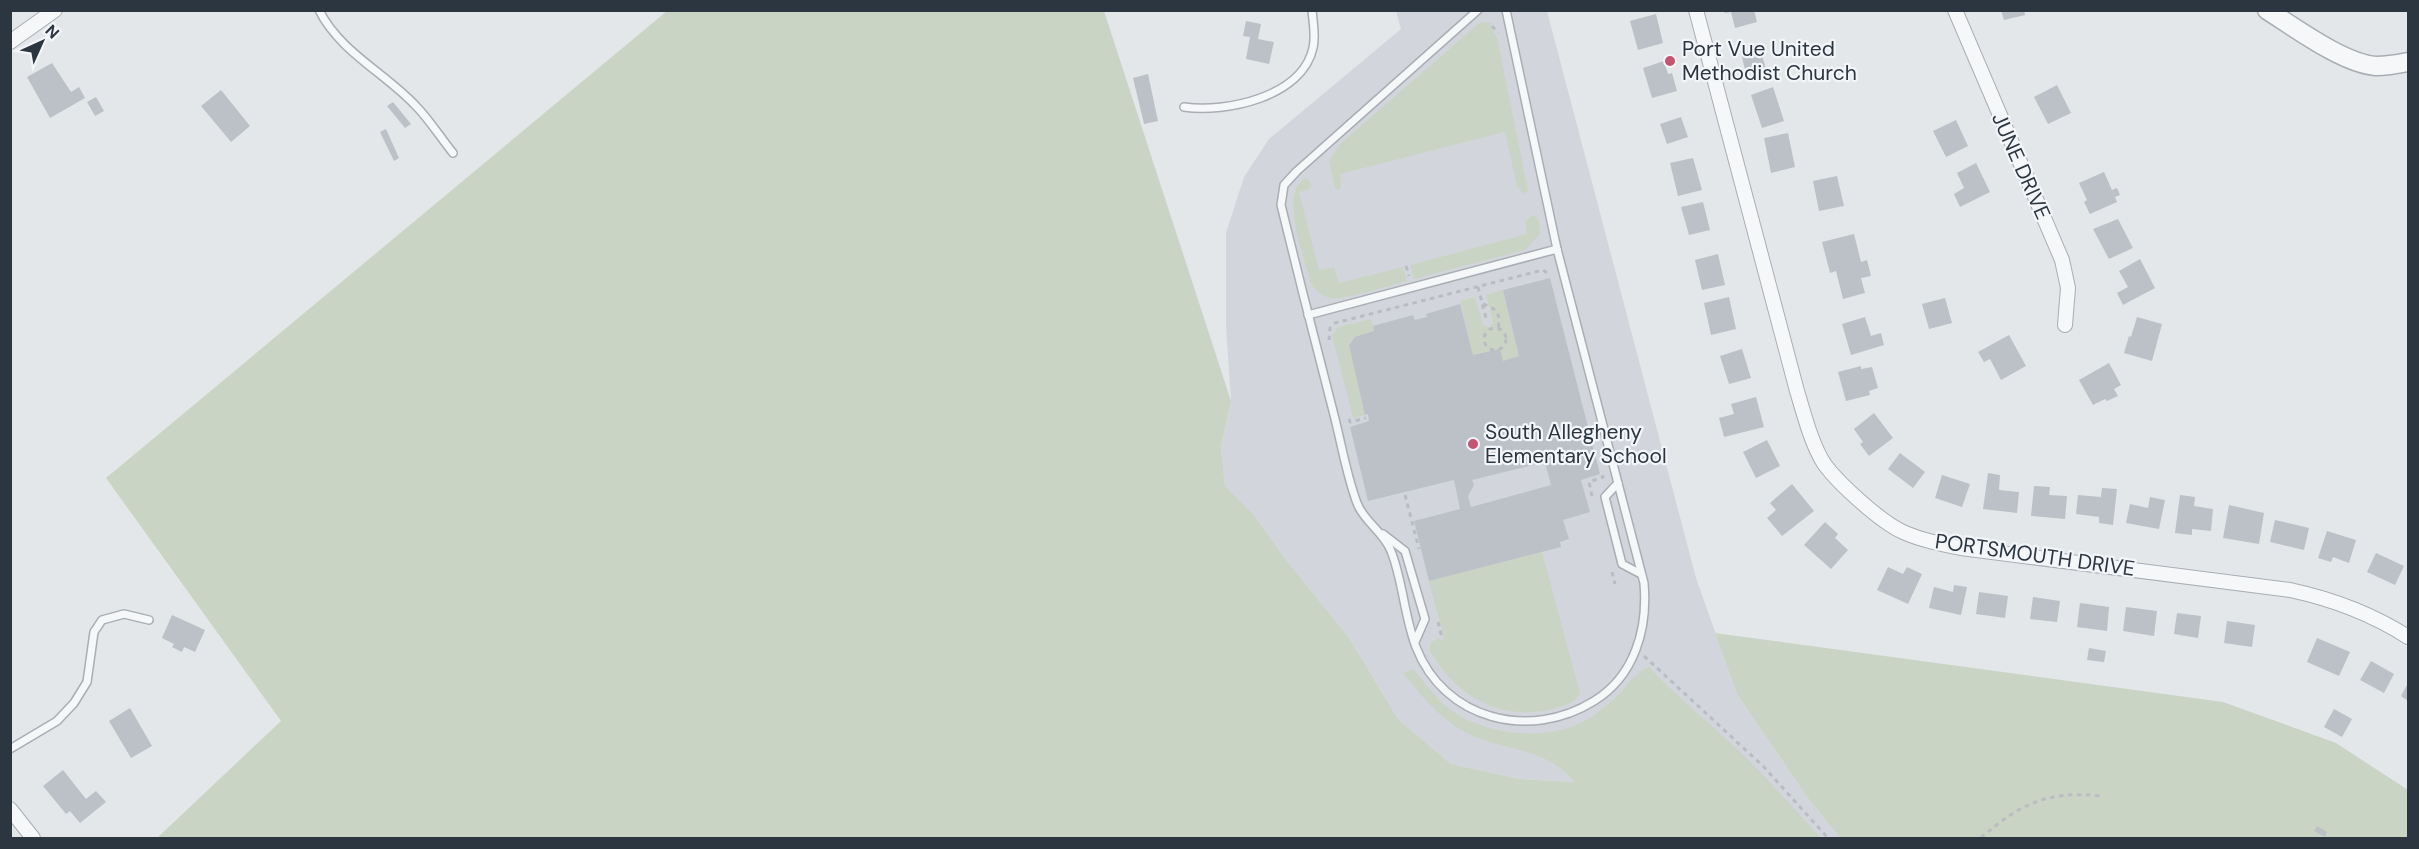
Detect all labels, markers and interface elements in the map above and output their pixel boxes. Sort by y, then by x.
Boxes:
north arrow [12,12,72,72]
text: N [41,20,64,43]
place label: Port Vue United Methodist Church [1682,35,1857,87]
marker: Port Vue United Methodist Church [1663,54,1677,68]
street label: JUNE DRIVE [1985,108,2057,224]
place label: South Allegheny Elementary School [1485,418,1667,470]
marker: South Allegheny Elementary School [1466,437,1480,451]
street label: PORTSMOUTH DRIVE [1933,527,2137,583]

